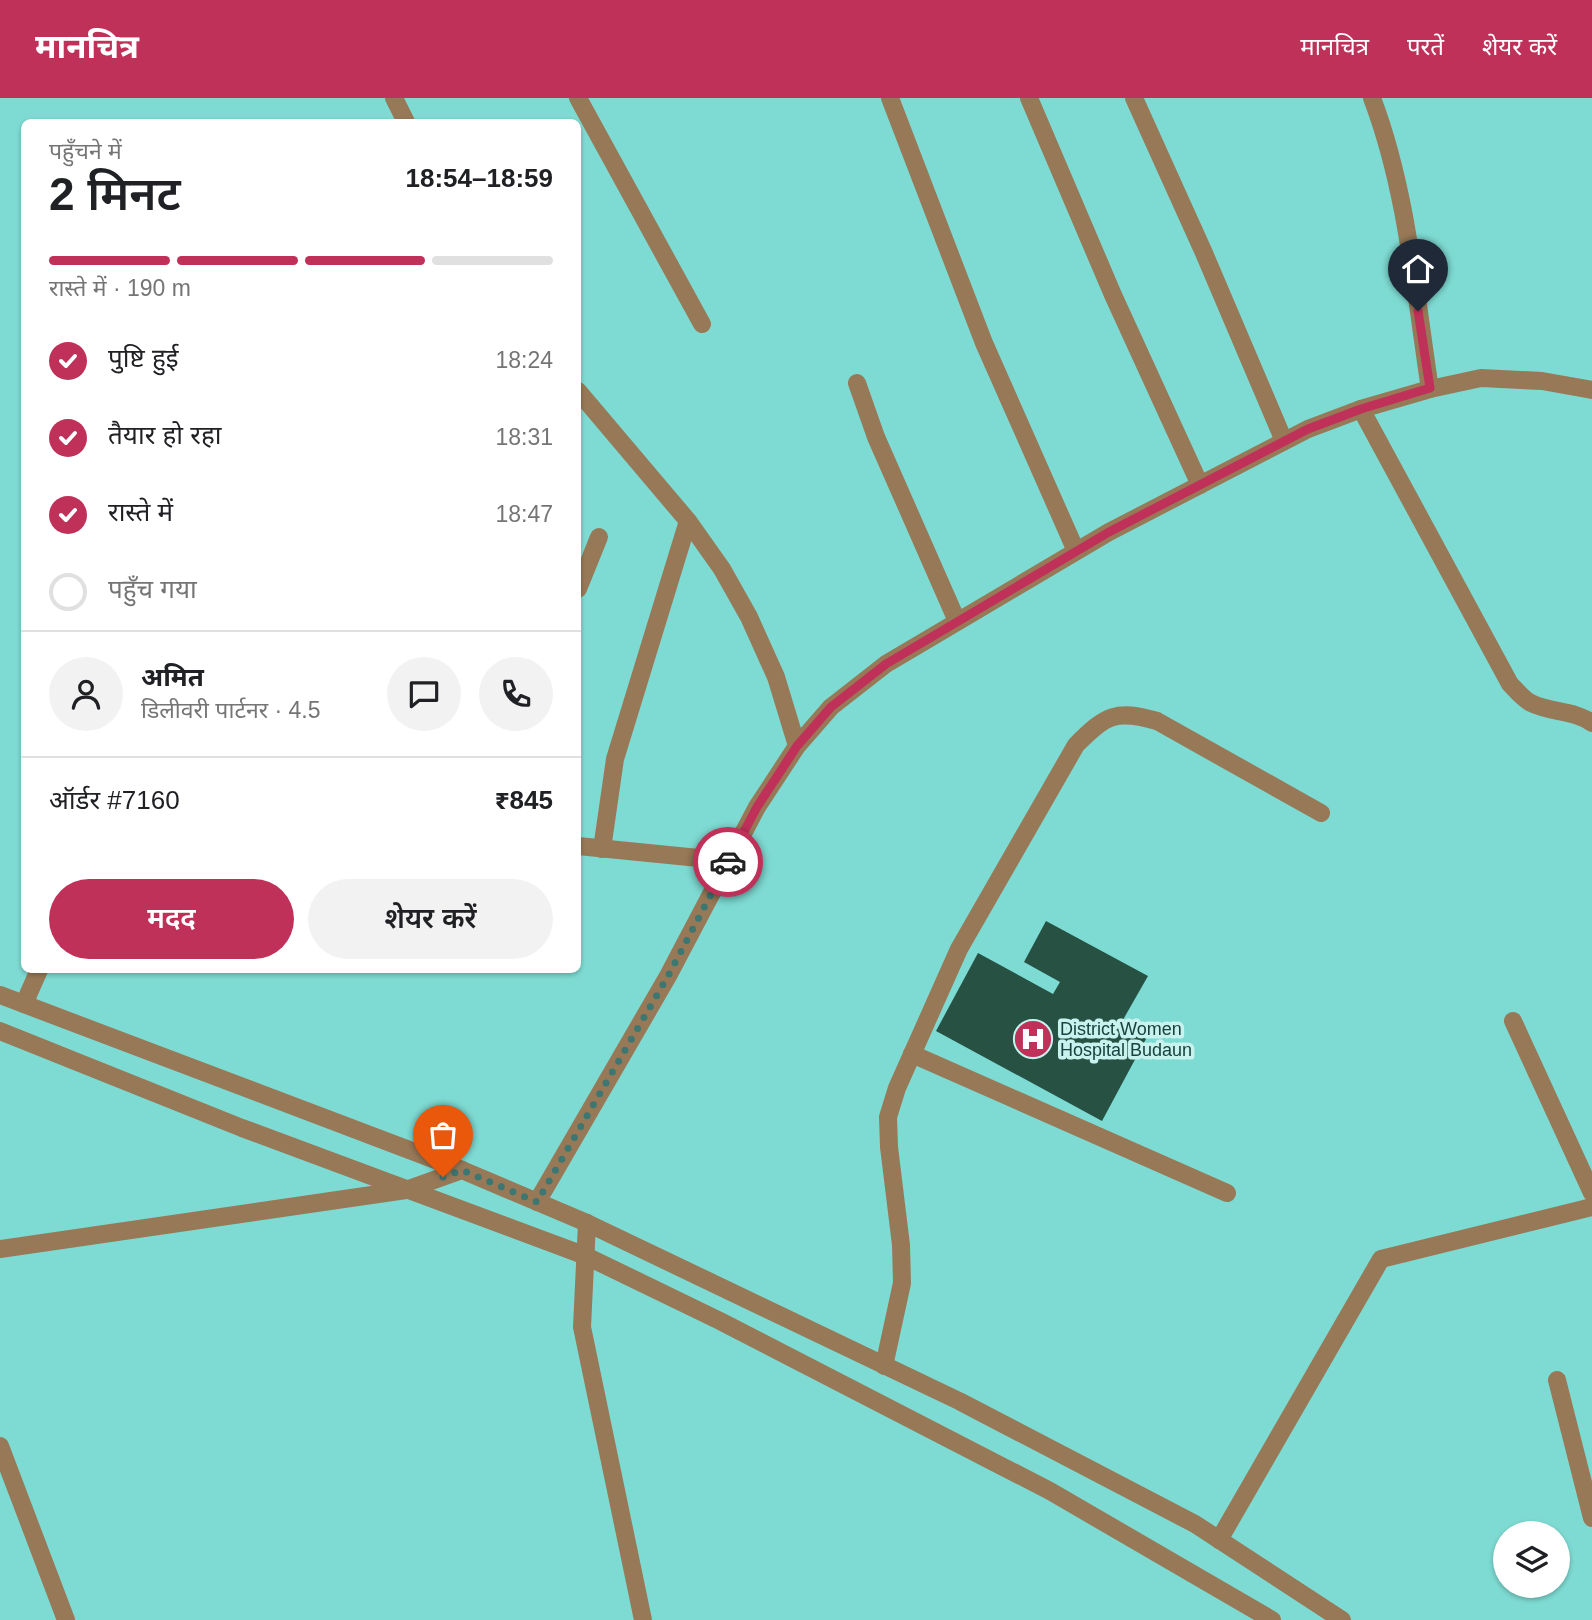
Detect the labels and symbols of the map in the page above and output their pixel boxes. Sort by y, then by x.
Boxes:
pin [1388,239,1448,311]
courier [693,827,763,897]
hospital icon: District Women Hospital Budaun [1012,1018,1054,1060]
place label: District Women Hospital Budaun [1060,1019,1192,1060]
pin [413,1105,473,1177]

